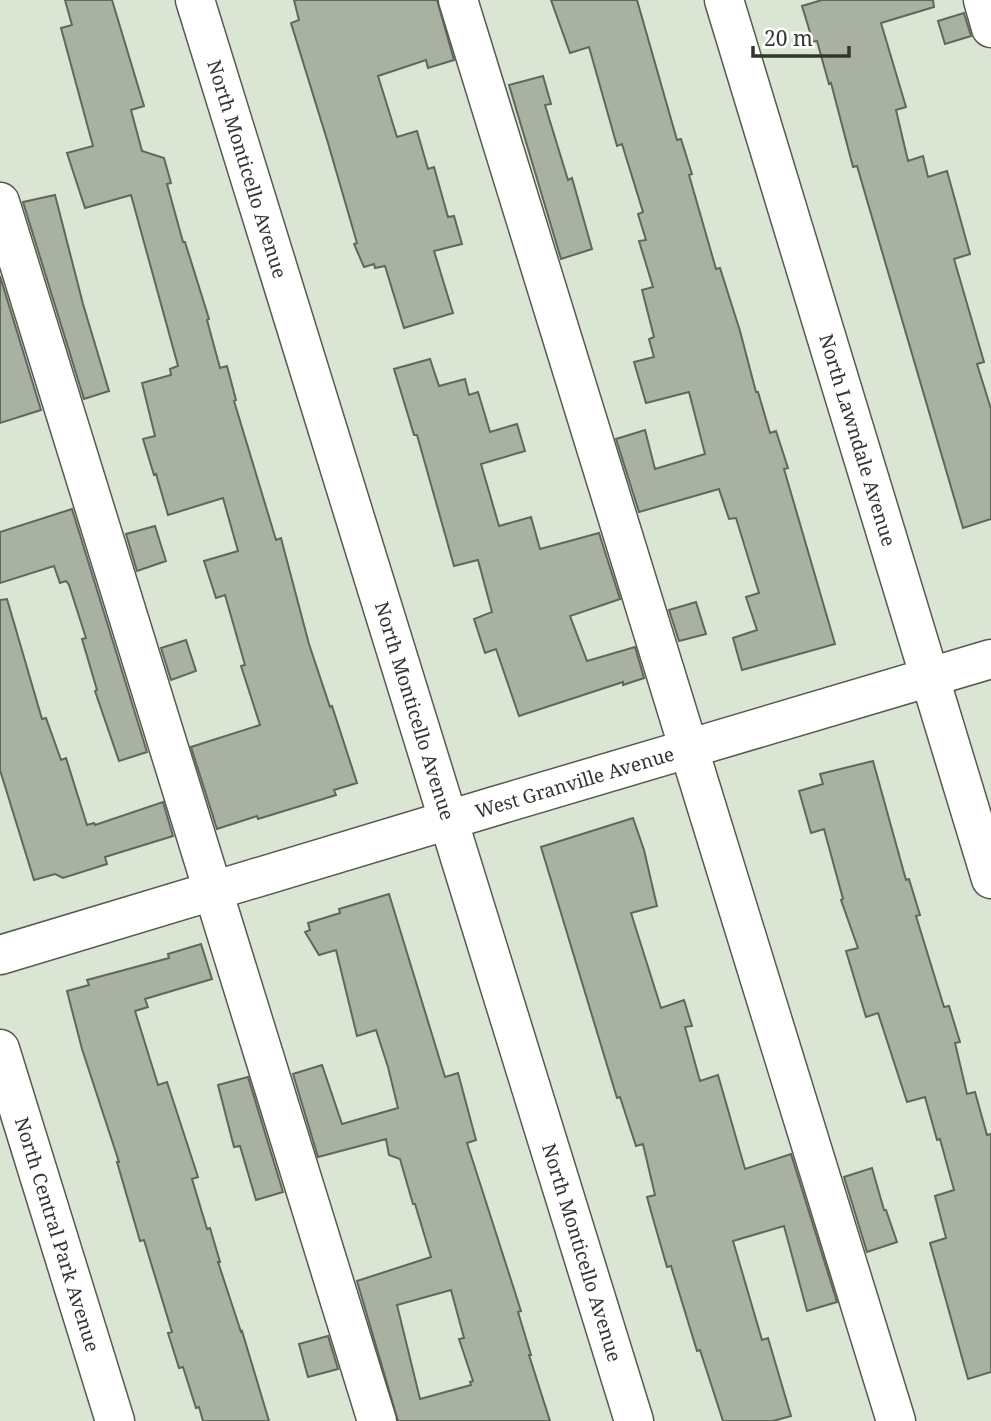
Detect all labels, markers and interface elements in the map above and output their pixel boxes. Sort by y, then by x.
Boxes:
scale bar [753,14,849,58]
text: 20 m [764,24,813,52]
street label: North Monticello Avenue [201,57,293,281]
street label: North Lawndale Avenue [813,331,902,550]
street label: North Monticello Avenue [369,598,461,823]
street label: West Granville Avenue [472,741,677,824]
street label: North Central Park Avenue [9,1114,106,1355]
street label: North Monticello Avenue [536,1140,628,1365]

